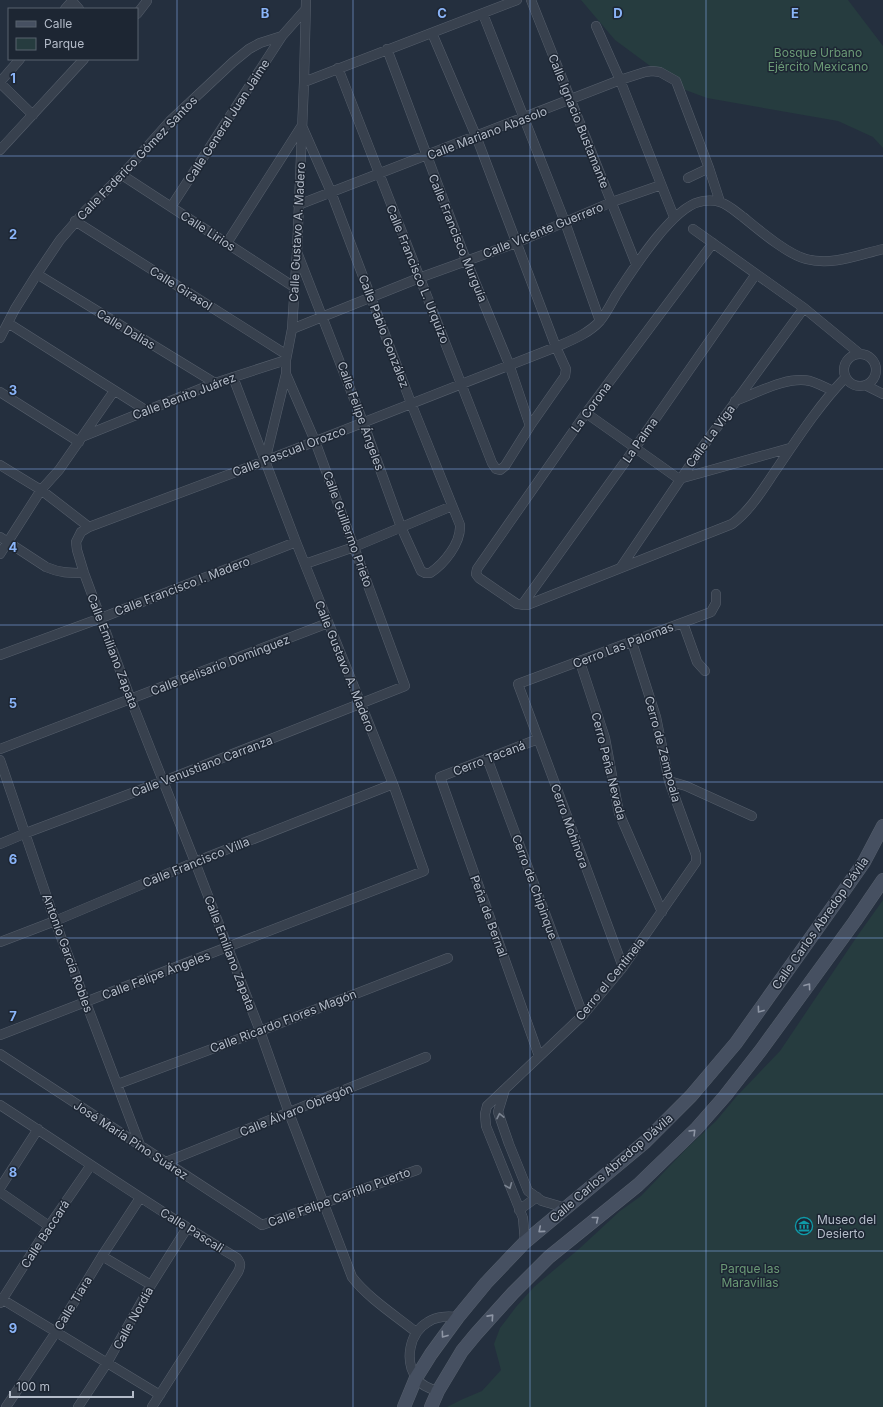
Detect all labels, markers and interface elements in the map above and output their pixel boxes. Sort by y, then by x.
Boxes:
text: B [261,5,270,21]
text: C [437,5,447,21]
text: D [613,5,623,21]
text: E [791,5,799,21]
legend [8,8,138,60]
text: Calle [44,16,72,31]
text: Parque [44,36,84,51]
park label: Bosque Urbano Ejército Mexicano [768,45,868,74]
street label: Calle Ignacio Bustamante [545,52,613,190]
street label: Calle General Juan Jaime [181,56,273,186]
text: 1 [10,70,16,86]
street label: Calle Federico Gómez Santos [74,93,200,223]
street label: Calle Mariano Abasolo [425,103,549,163]
street label: Calle Gustavo A. Madero [286,162,308,302]
street label: Calle Francisco Murguía [425,172,491,304]
street label: Calle Vicente Guerrero [481,199,605,261]
street label: Calle Francisco L. Urquizo [383,203,453,345]
street label: Calle Lirios [178,208,238,254]
text: 2 [9,226,17,242]
street label: Calle Girasol [147,263,215,313]
street label: Calle Pablo González [356,272,412,390]
street label: Calle Dalias [94,306,158,352]
street label: Calle Felipe Ángeles [334,359,388,473]
street label: Calle Benito Juárez [130,369,238,423]
street label: La Corona [568,379,614,435]
text: 3 [9,382,17,398]
street label: Calle La Viga [682,402,738,470]
street label: La Palma [619,415,661,465]
street label: Calle Pascual Orozco [230,422,348,480]
street label: Calle Guillermo Prieto [320,469,376,589]
text: 4 [9,539,18,555]
street label: Calle Francisco I. Madero [112,553,252,619]
street label: Calle Emiliano Zapata [84,591,142,711]
street label: Calle Gustavo A. Madero [312,598,378,734]
street label: Cerro Las Palomas [571,619,675,671]
street label: Calle Belisario Domínguez [148,632,292,698]
street label: Cerro de Zempoala [642,694,684,804]
text: 5 [9,695,17,711]
street label: Cerro Peña Nevada [588,711,630,821]
street label: Calle Venustiano Carranza [129,732,275,800]
street label: Cerro Tacaná [451,737,527,779]
street label: Cerro Mohinora [548,782,592,870]
street label: Cerro de Chipinque [509,832,561,942]
street label: Calle Francisco Villa [140,834,252,890]
text: 6 [9,851,17,867]
street label: Calle Carlos Abredop Dávila [768,854,872,992]
street label: Peña de Bernal [467,873,511,959]
street label: Antonio García Robles [40,892,96,1014]
street label: Calle Emiliano Zapata [201,893,259,1013]
street label: Cerro el Centinela [572,935,648,1023]
street label: Calle Felipe Ángeles [100,947,212,1003]
one-way arrow [803,983,811,990]
street label: Calle Ricardo Flores Magón [208,986,358,1056]
one-way arrow [758,1005,765,1012]
text: 7 [9,1008,17,1024]
street label: Calle Álvaro Obregón [237,1080,355,1140]
street label: José María Pino Suárez [71,1097,191,1183]
street label: Calle Carlos Abredop Dávila [546,1110,676,1226]
one-way arrow [496,1113,504,1120]
one-way arrow [688,1129,696,1137]
text: 8 [9,1164,17,1180]
street label: Calle Felipe Carrillo Puerto [266,1164,412,1230]
one-way arrow [505,1183,513,1190]
street label: Calle Baccará [17,1197,73,1271]
street label: Calle Pascali [158,1205,227,1255]
place label: Museo del Desierto [817,1212,876,1241]
one-way arrow [591,1216,598,1223]
museum icon: Museo del Desierto [794,1216,814,1236]
one-way arrow [538,1225,545,1232]
park label: Parque las Maravillas [720,1261,780,1290]
street label: Calle Tiara [51,1273,95,1333]
street label: Calle Nordia [110,1284,156,1352]
one-way arrow [486,1314,494,1322]
text: 9 [9,1320,17,1336]
one-way arrow [441,1331,448,1338]
scale bar [10,1373,133,1399]
text: 100 m [16,1379,50,1394]

